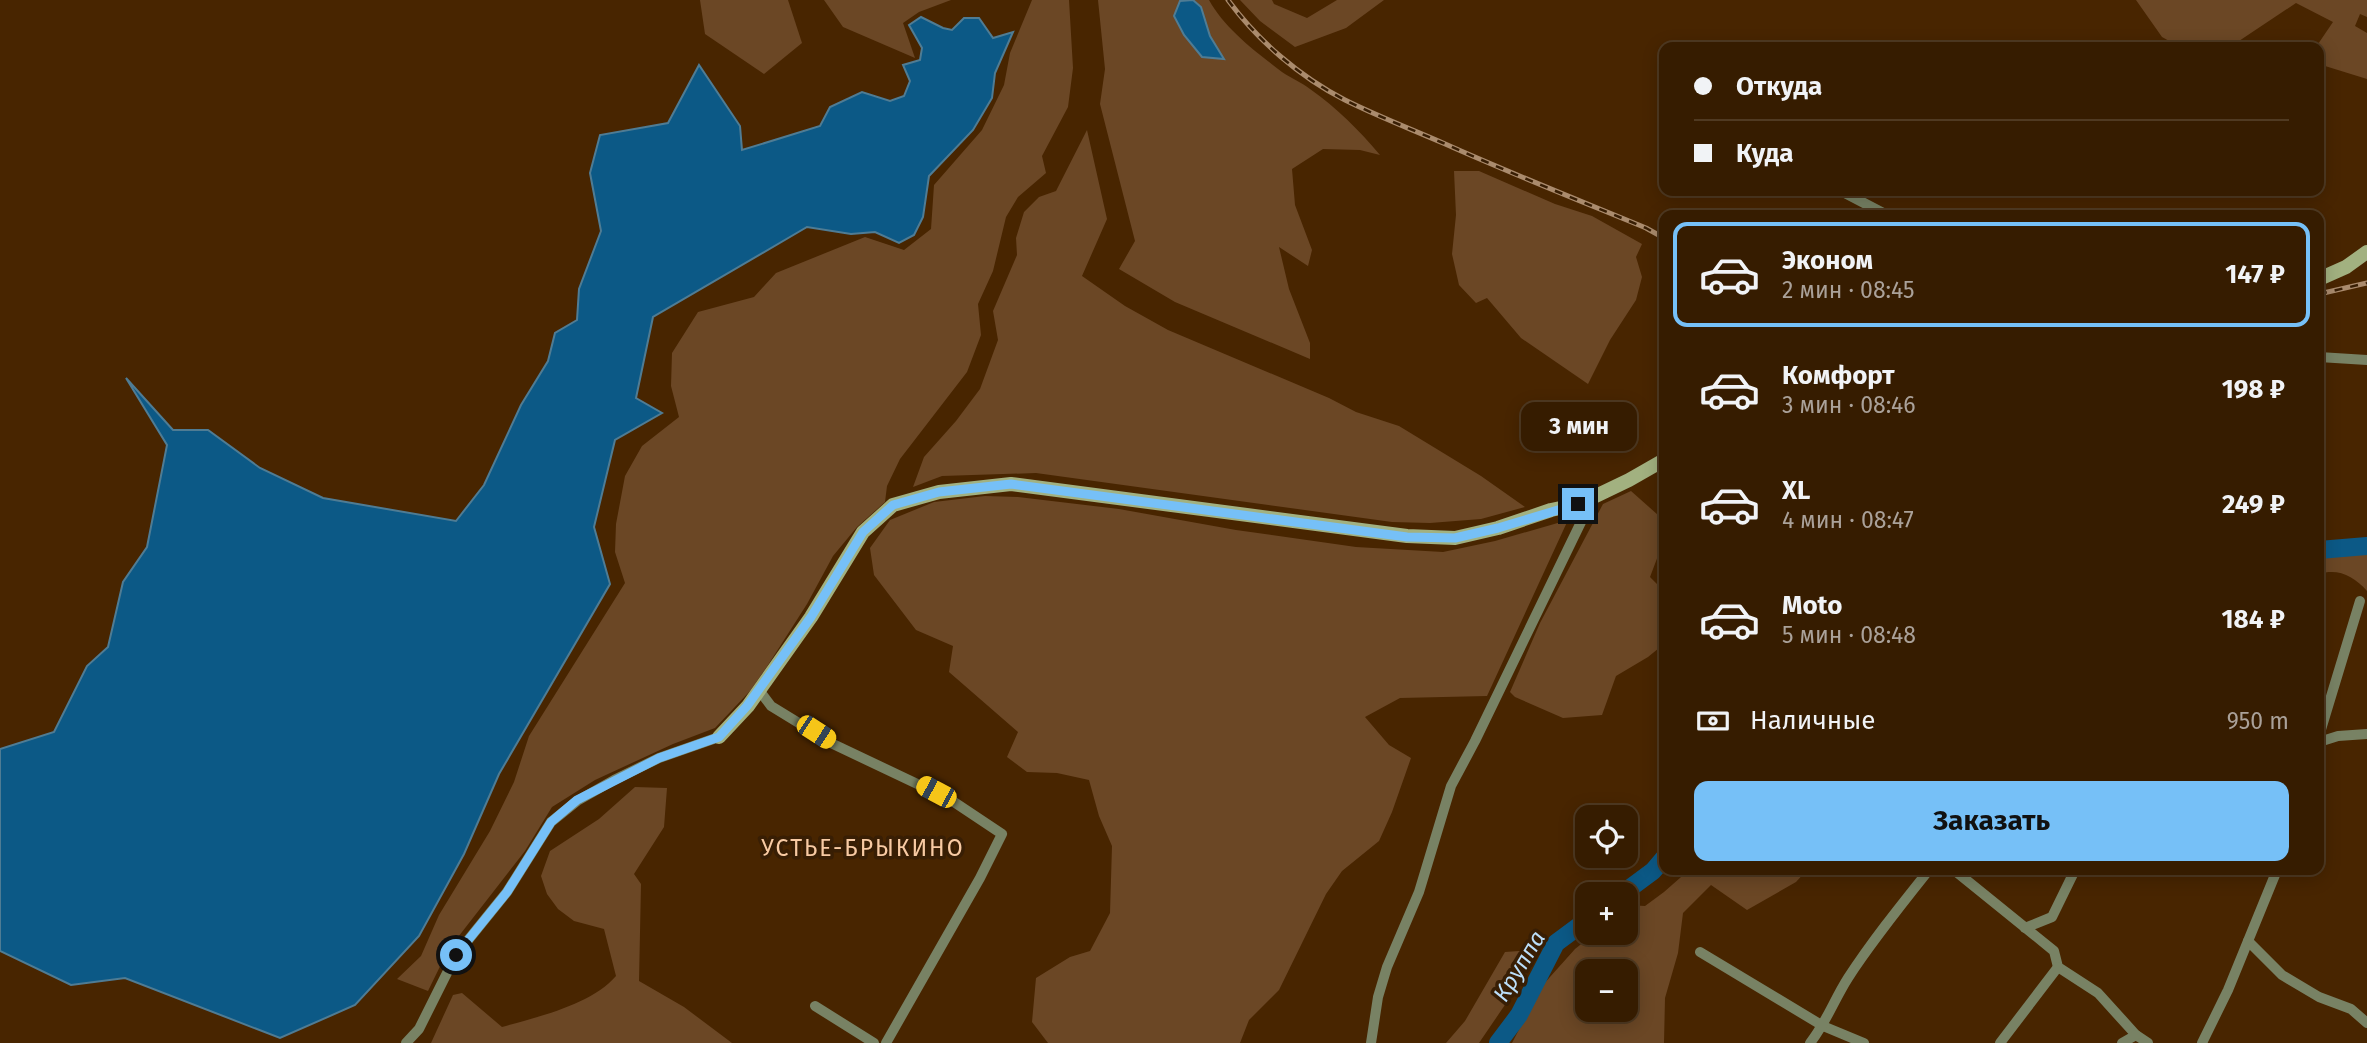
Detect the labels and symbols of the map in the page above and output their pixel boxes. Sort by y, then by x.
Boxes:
callout: 3 мин [1520,402,1636,452]
route end [1562,488,1594,520]
car [793,712,840,752]
car [913,773,960,811]
district label: УСТЬЕ-БРЫКИНО [761,834,965,862]
water label: Круппа [1487,925,1551,1007]
route start [440,939,472,971]

